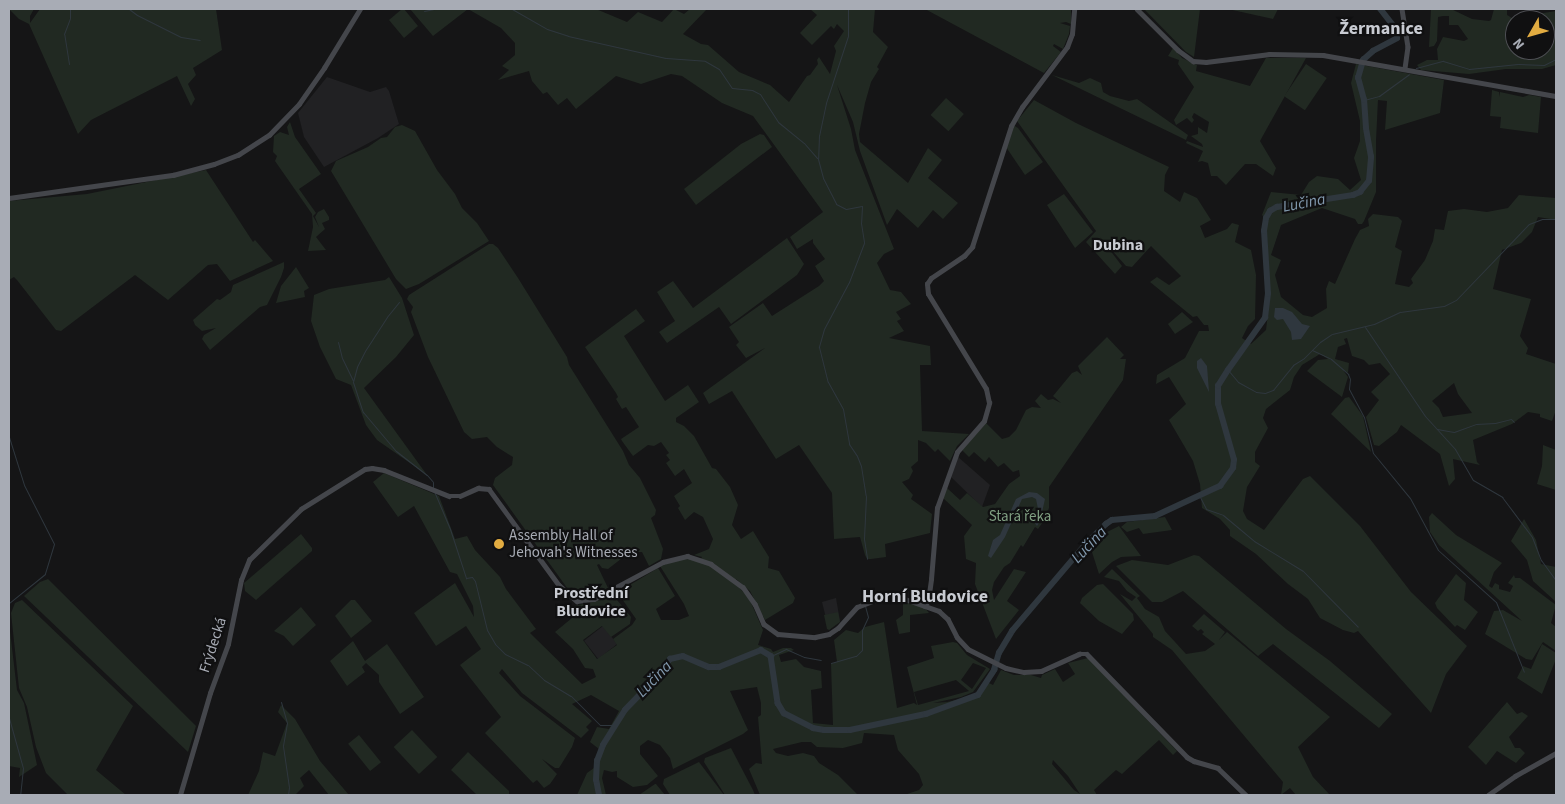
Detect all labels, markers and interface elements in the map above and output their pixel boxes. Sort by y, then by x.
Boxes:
north arrow [1505,10,1555,60]
district label: Žermanice [1339,18,1423,40]
text: N [1508,34,1530,53]
water label: Lučina [1281,189,1327,217]
district label: Dubina [1093,235,1143,255]
park label: Stará řeka [989,508,1051,526]
water label: Lučina [1067,523,1111,567]
place label: Assembly Hall of Jehovah's Witnesses [509,526,637,561]
marker: Assembly Hall of Jehovah's Witnesses [493,538,505,550]
district label: Prostřední Bludovice [554,583,628,621]
district label: Horní Bludovice [862,586,988,608]
street label: Frýdecká [196,615,230,675]
water label: Lučina [632,657,676,701]

